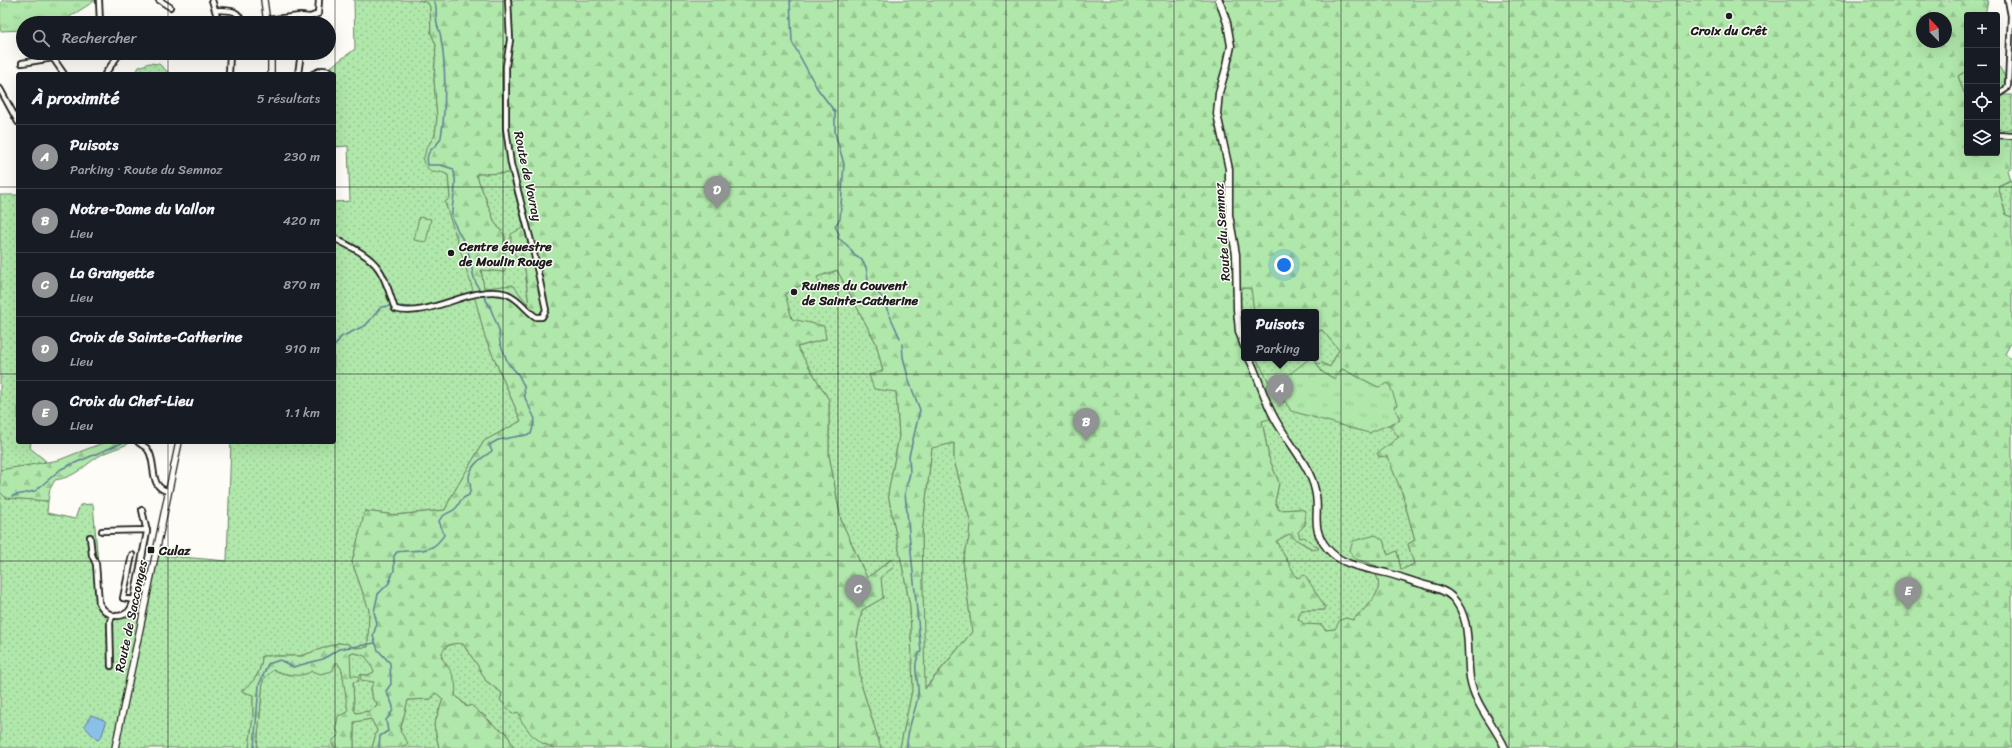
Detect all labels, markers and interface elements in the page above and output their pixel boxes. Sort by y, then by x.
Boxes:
marker: Croix du Crêt [1724,11,1734,21]
north arrow [1916,12,1952,48]
map controls [1964,12,2000,156]
button: + [1964,12,2000,48]
search box [16,16,336,60]
place label: Croix du Crêt [1690,19,1768,42]
text: Rechercher [62,25,137,51]
icon: search [30,27,52,49]
button: − [1964,48,2000,84]
text: À proximité [32,83,119,113]
button: locate [1964,84,2000,120]
text: 5 résultats [257,87,320,110]
button: layers [1964,120,2000,156]
street label: Route de Vovray [507,129,549,223]
text: Puisots [70,132,118,158]
text: A [41,145,49,168]
text: 230 m [284,145,320,168]
text: Parking · Route du Semnoz [70,158,223,181]
pin: D [704,176,730,209]
street label: Route du Semnoz [1207,181,1237,282]
text: Notre-Dame du Vallon [70,196,215,222]
text: B [41,209,49,232]
text: 420 m [283,209,320,232]
text: Lieu [70,222,93,245]
place label: Centre équestre de Moulin Rouge [458,235,553,273]
marker: Centre équestre de Moulin Rouge [446,248,456,258]
your location [1274,255,1294,275]
text: La Grangette [70,260,154,286]
text: C [41,273,49,296]
text: 870 m [283,273,320,296]
place label: Ruines du Couvent de Sainte-Catherine [801,274,918,312]
text: Lieu [70,286,93,309]
marker: Ruines du Couvent de Sainte-Catherine [789,287,799,297]
popup [1241,309,1319,361]
text: Puisots [1256,311,1304,337]
text: Croix de Sainte-Catherine [70,324,242,350]
text: D [41,337,49,360]
text: 910 m [285,337,320,360]
text: Parking [1256,337,1300,360]
text: Lieu [70,350,93,373]
pin: A [1267,374,1293,407]
text: Croix du Chef-Lieu [70,388,193,414]
text: E [41,401,49,424]
text: 1.1 km [285,401,320,424]
pin: B [1073,408,1099,441]
text: Lieu [70,414,93,437]
place label: Culaz [158,539,191,562]
marker: Culaz [146,545,156,555]
street label: Route de Sacconges [108,557,154,674]
pin: C [845,575,871,608]
pin: E [1895,577,1921,610]

